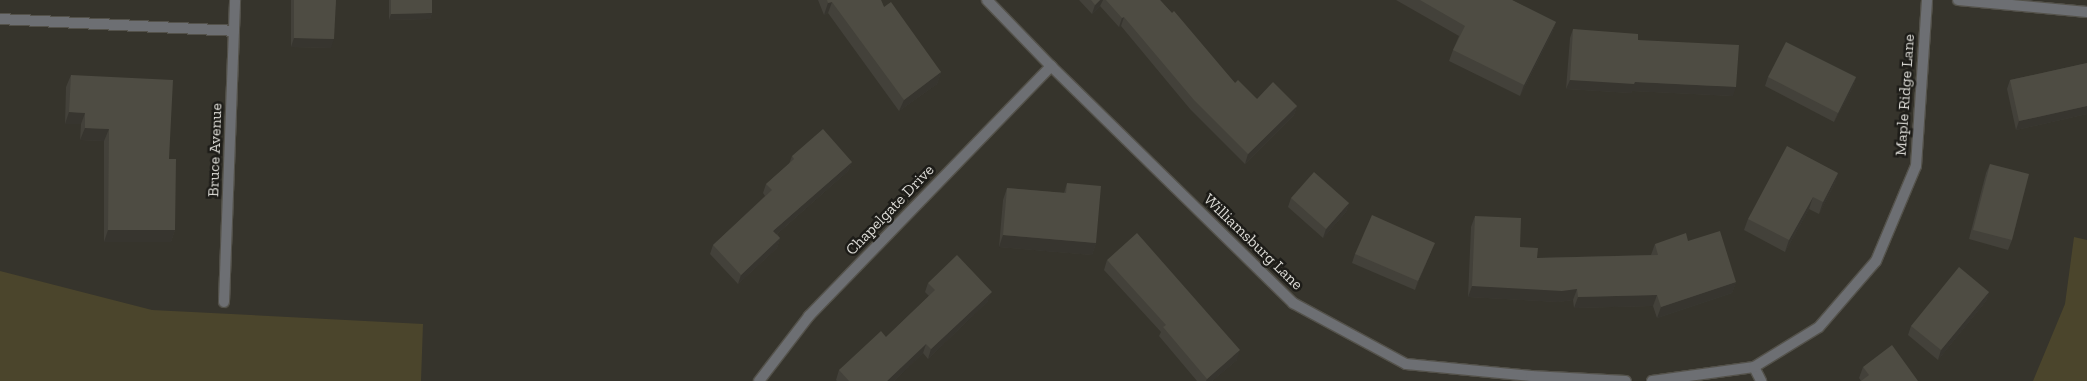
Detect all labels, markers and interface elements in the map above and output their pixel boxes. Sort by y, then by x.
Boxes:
street label: Maple Ridge Lane [1891,33,1919,157]
street label: Bruce Avenue [204,102,226,198]
street label: Chapelgate Drive [842,161,938,259]
street label: Williamsburg Lane [1199,190,1307,294]

